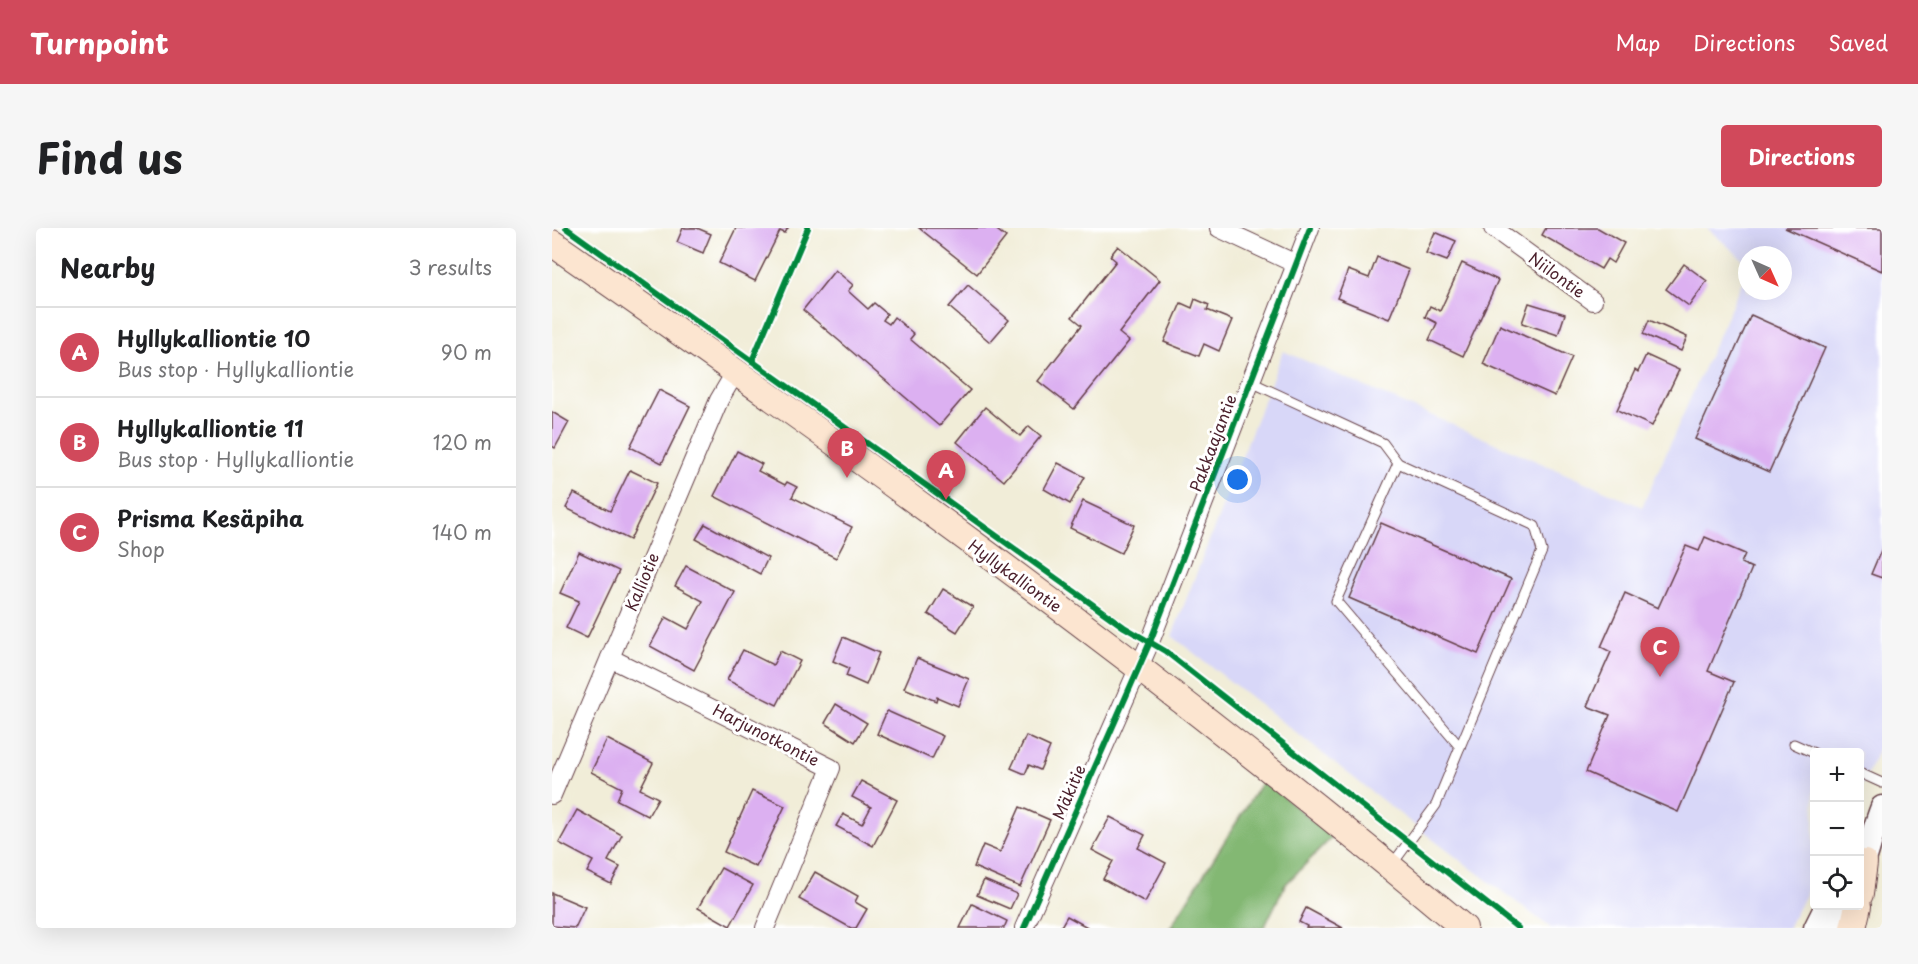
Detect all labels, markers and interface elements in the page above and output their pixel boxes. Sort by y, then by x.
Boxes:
text: Turnpoint [30,21,169,64]
text: Map [1615,26,1660,58]
text: Directions [1693,26,1795,58]
text: Saved [1828,26,1888,58]
text: Find us [36,125,183,188]
button: Directions [1721,125,1882,187]
street label: Niilontie [1524,245,1591,303]
north arrow [1738,246,1792,300]
text: Nearby [60,248,155,287]
text: 3 results [409,252,492,282]
text: Hyllykalliontie 10 [117,321,310,354]
text: A [72,337,87,367]
text: 90 m [441,337,492,367]
text: Bus stop · Hyllykalliontie [117,354,354,384]
street label: Pakkaajantie [1183,391,1242,495]
text: Hyllykalliontie 11 [117,411,304,444]
text: B [73,427,86,457]
text: 120 m [433,427,492,457]
pin: B [828,428,866,478]
text: Bus stop · Hyllykalliontie [117,444,354,474]
pin: A [926,450,966,500]
your location [1223,465,1252,494]
text: Prisma Kesäpiha [117,501,304,534]
text: C [72,517,87,547]
text: 140 m [432,517,492,547]
street label: Hyllykalliontie [964,533,1067,617]
text: Shop [117,534,165,564]
street label: Kalliotie [618,548,664,615]
pin: C [1640,628,1680,677]
street label: Harjunotkontie [709,697,824,771]
map controls [1810,748,1864,910]
button: + [1810,748,1864,802]
street label: Mäkitie [1045,760,1091,823]
button: − [1810,802,1864,856]
button: locate [1810,856,1864,910]

